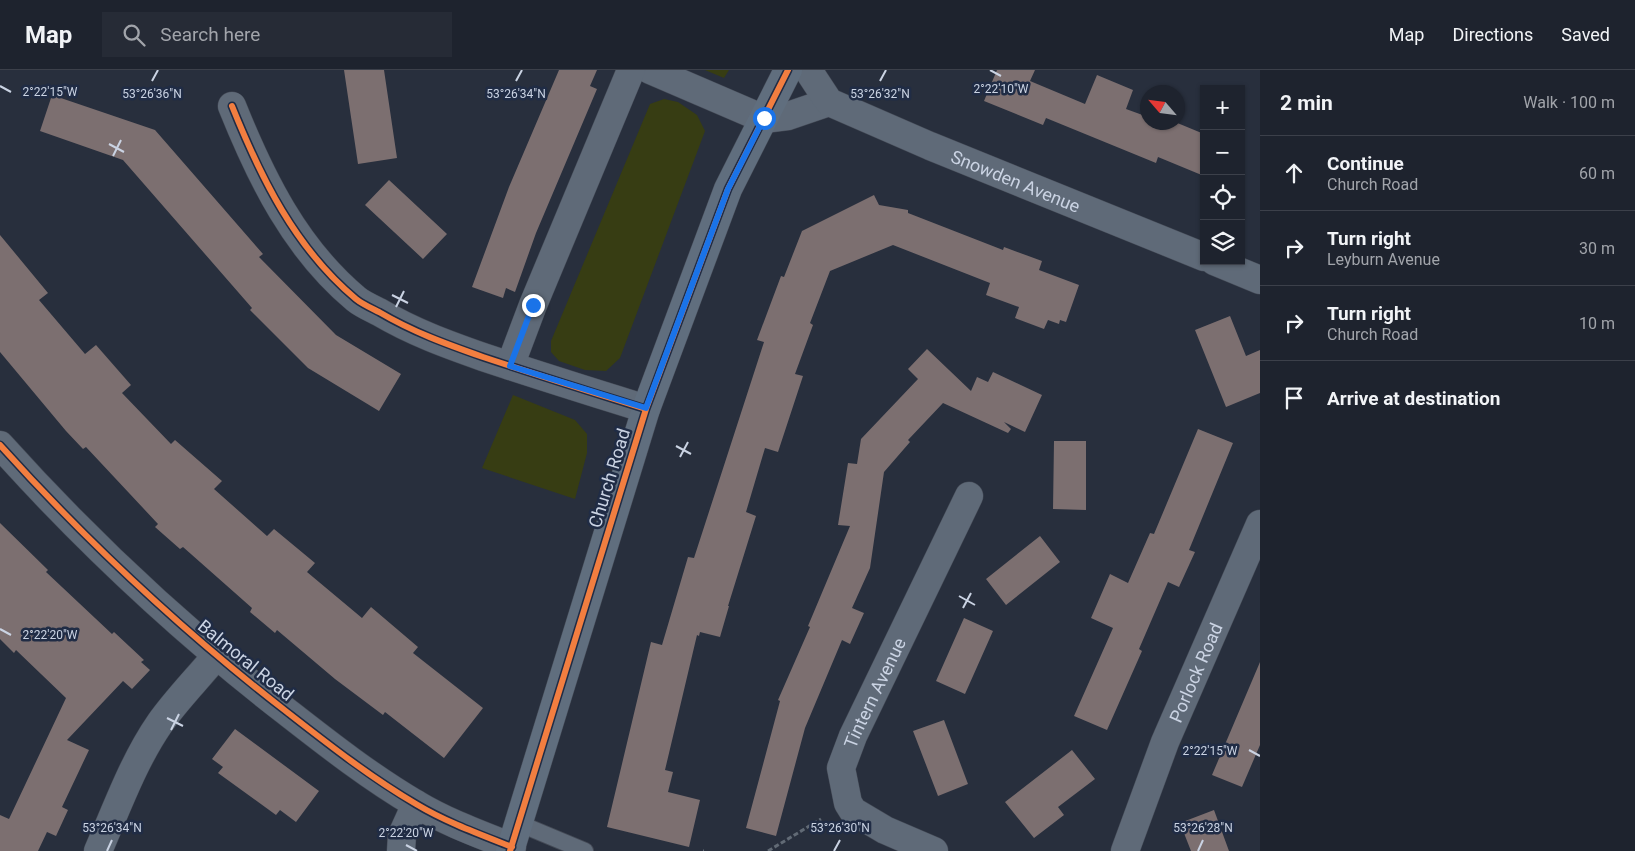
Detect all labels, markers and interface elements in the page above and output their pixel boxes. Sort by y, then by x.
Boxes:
search box [102,12,452,57]
text: Map [25,21,72,49]
icon: search [120,21,148,49]
text: Search here [160,23,260,46]
text: Map [1389,24,1424,45]
text: Directions [1452,24,1533,45]
text: Saved [1561,24,1610,45]
text: 2°22'10"W [974,82,1029,96]
text: 2°22'15"W [23,85,78,99]
north arrow [1140,85,1185,130]
map controls [1200,85,1245,265]
button: + [1200,85,1245,130]
text: 53°26'36"N [122,87,182,101]
text: 53°26'34"N [486,87,546,101]
text: 53°26'32"N [850,87,910,101]
text: 2 min [1280,91,1333,115]
text: Walk · 100 m [1523,93,1615,112]
route start [753,107,776,130]
button: − [1200,130,1245,175]
street label: Snowden Avenue [948,145,1083,216]
text: Continue [1327,152,1404,175]
icon: ahead [1280,159,1308,187]
text: 60 m [1579,164,1615,183]
button: locate [1200,175,1245,220]
text: Church Road [1327,175,1418,194]
button: layers [1200,220,1245,265]
text: Turn right [1327,227,1411,250]
icon: right [1280,234,1308,262]
text: 30 m [1579,239,1615,258]
text: Leyburn Avenue [1327,250,1440,269]
route end [522,294,545,317]
text: Turn right [1327,302,1411,325]
icon: right [1280,309,1308,337]
text: 10 m [1579,314,1615,333]
text: Church Road [1327,325,1418,344]
icon: arrive [1280,384,1308,412]
text: Arrive at destination [1327,387,1500,410]
street label: Church Road [584,426,634,530]
street label: Balmoral Road [194,615,298,705]
street label: Porlock Road [1164,619,1226,725]
text: 2°22'20"W [23,628,78,642]
street label: Tintern Avenue [839,634,910,751]
text: 2°22'15"W [1183,744,1238,758]
text: 53°26'34"N [82,821,142,835]
text: 53°26'30"N [810,821,870,835]
text: 53°26'28"N [1173,821,1233,835]
text: 2°22'20"W [379,826,434,840]

